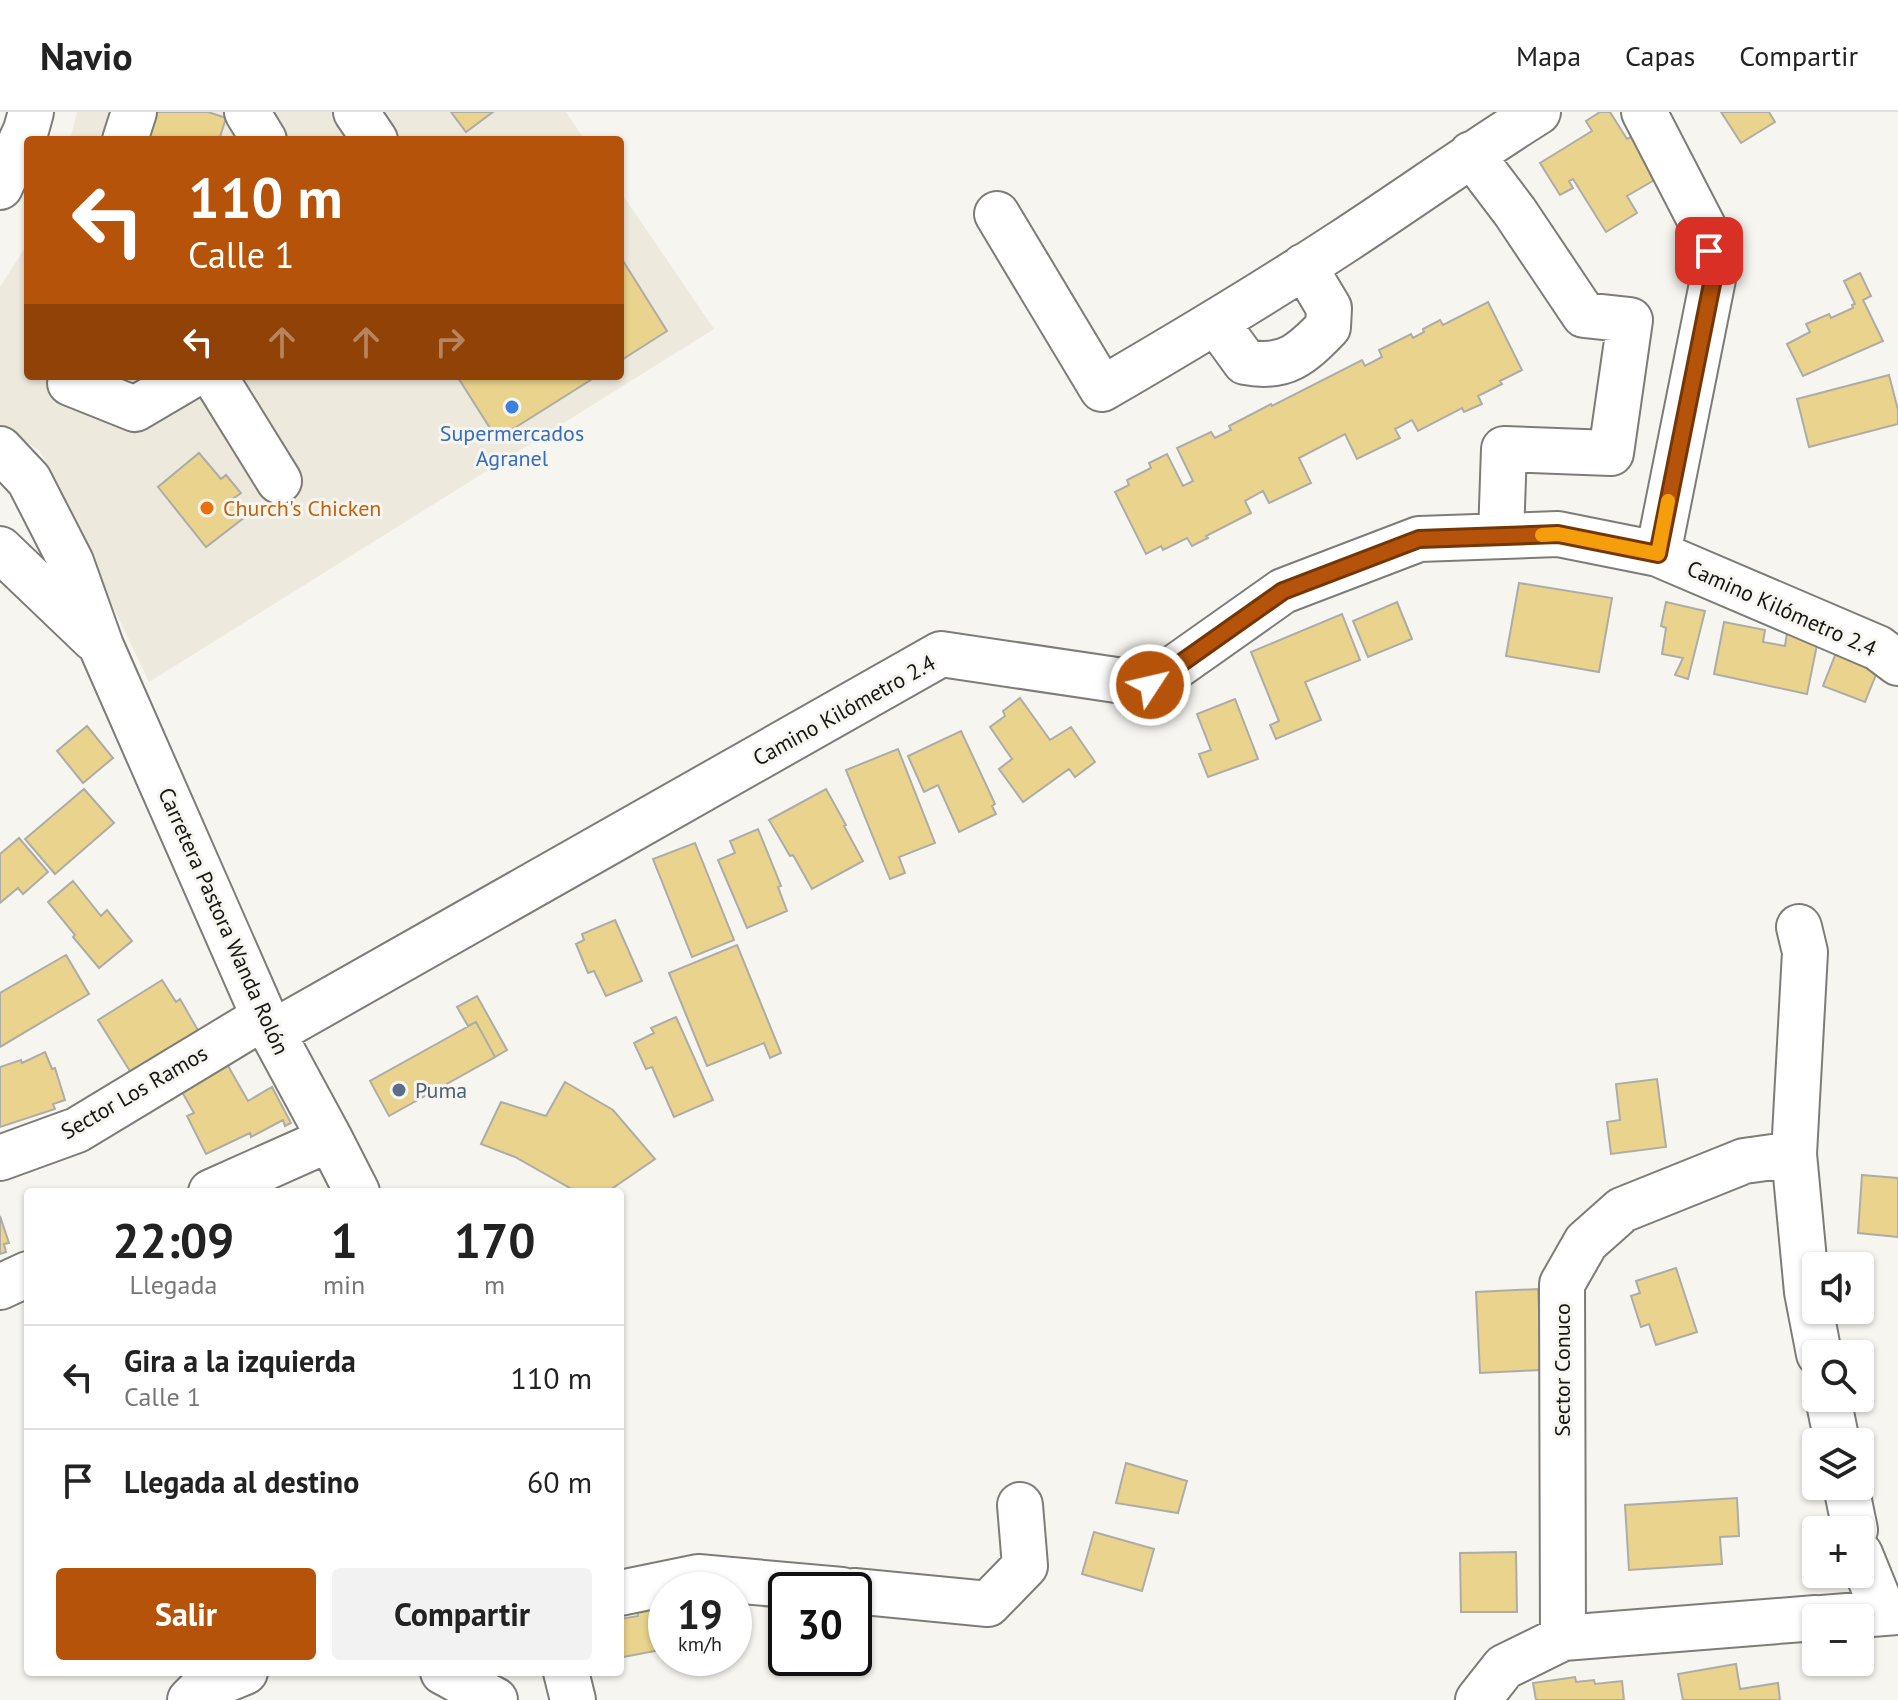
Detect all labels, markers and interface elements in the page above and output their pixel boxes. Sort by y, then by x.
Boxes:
text: Navio [40,31,133,80]
text: Mapa [1516,37,1581,74]
text: Capas [1625,37,1695,74]
text: Compartir [1739,37,1858,74]
text: 110 m [188,161,343,233]
icon: left [56,168,160,272]
pin [1675,217,1743,285]
icon: arrive [1687,229,1731,273]
text: Calle 1 [188,231,294,278]
icon: left [176,320,220,364]
icon: ahead [260,320,304,364]
icon: ahead [344,320,388,364]
icon: right [428,320,472,364]
marker: Supermercados Agranel [503,398,521,416]
place label: Supermercados Agranel [440,419,584,472]
place label: Church's Chicken [223,494,381,522]
marker: Church's Chicken [198,499,216,517]
street label: Camino Kilómetro 2.4 [1683,554,1881,662]
position arrow [1108,643,1192,727]
street label: Camino Kilómetro 2.4 [748,648,940,772]
street label: Carretera Pastora Wanda Rolón [152,783,296,1059]
street label: Sector Los Ramos [56,1039,212,1145]
place label: Puma [415,1076,467,1104]
marker: Puma [390,1081,408,1099]
text: 22:09 [113,1209,234,1271]
text: 1 [330,1209,358,1271]
text: 170 [454,1209,535,1271]
map controls [1802,1252,1874,1676]
button: sound [1802,1252,1874,1324]
text: Llegada [130,1268,217,1301]
text: min [323,1268,365,1301]
text: m [484,1268,505,1301]
street label: Sector Conuco [1548,1303,1576,1437]
button: search [1802,1340,1874,1412]
text: Gira a la izquierda [124,1341,356,1380]
icon: left [56,1355,100,1399]
text: 110 m [511,1358,592,1397]
text: Calle 1 [124,1380,201,1413]
button: layers [1802,1428,1874,1500]
icon: arrive [56,1459,100,1503]
text: Llegada al destino [124,1462,359,1501]
text: 60 m [527,1462,592,1501]
button: + [1802,1516,1874,1588]
button: Salir [56,1568,316,1660]
button: Compartir [332,1568,592,1660]
speed limit sign: 30 [768,1572,872,1676]
text: 19 [677,1588,723,1640]
button: − [1802,1604,1874,1676]
text: km/h [678,1631,722,1657]

